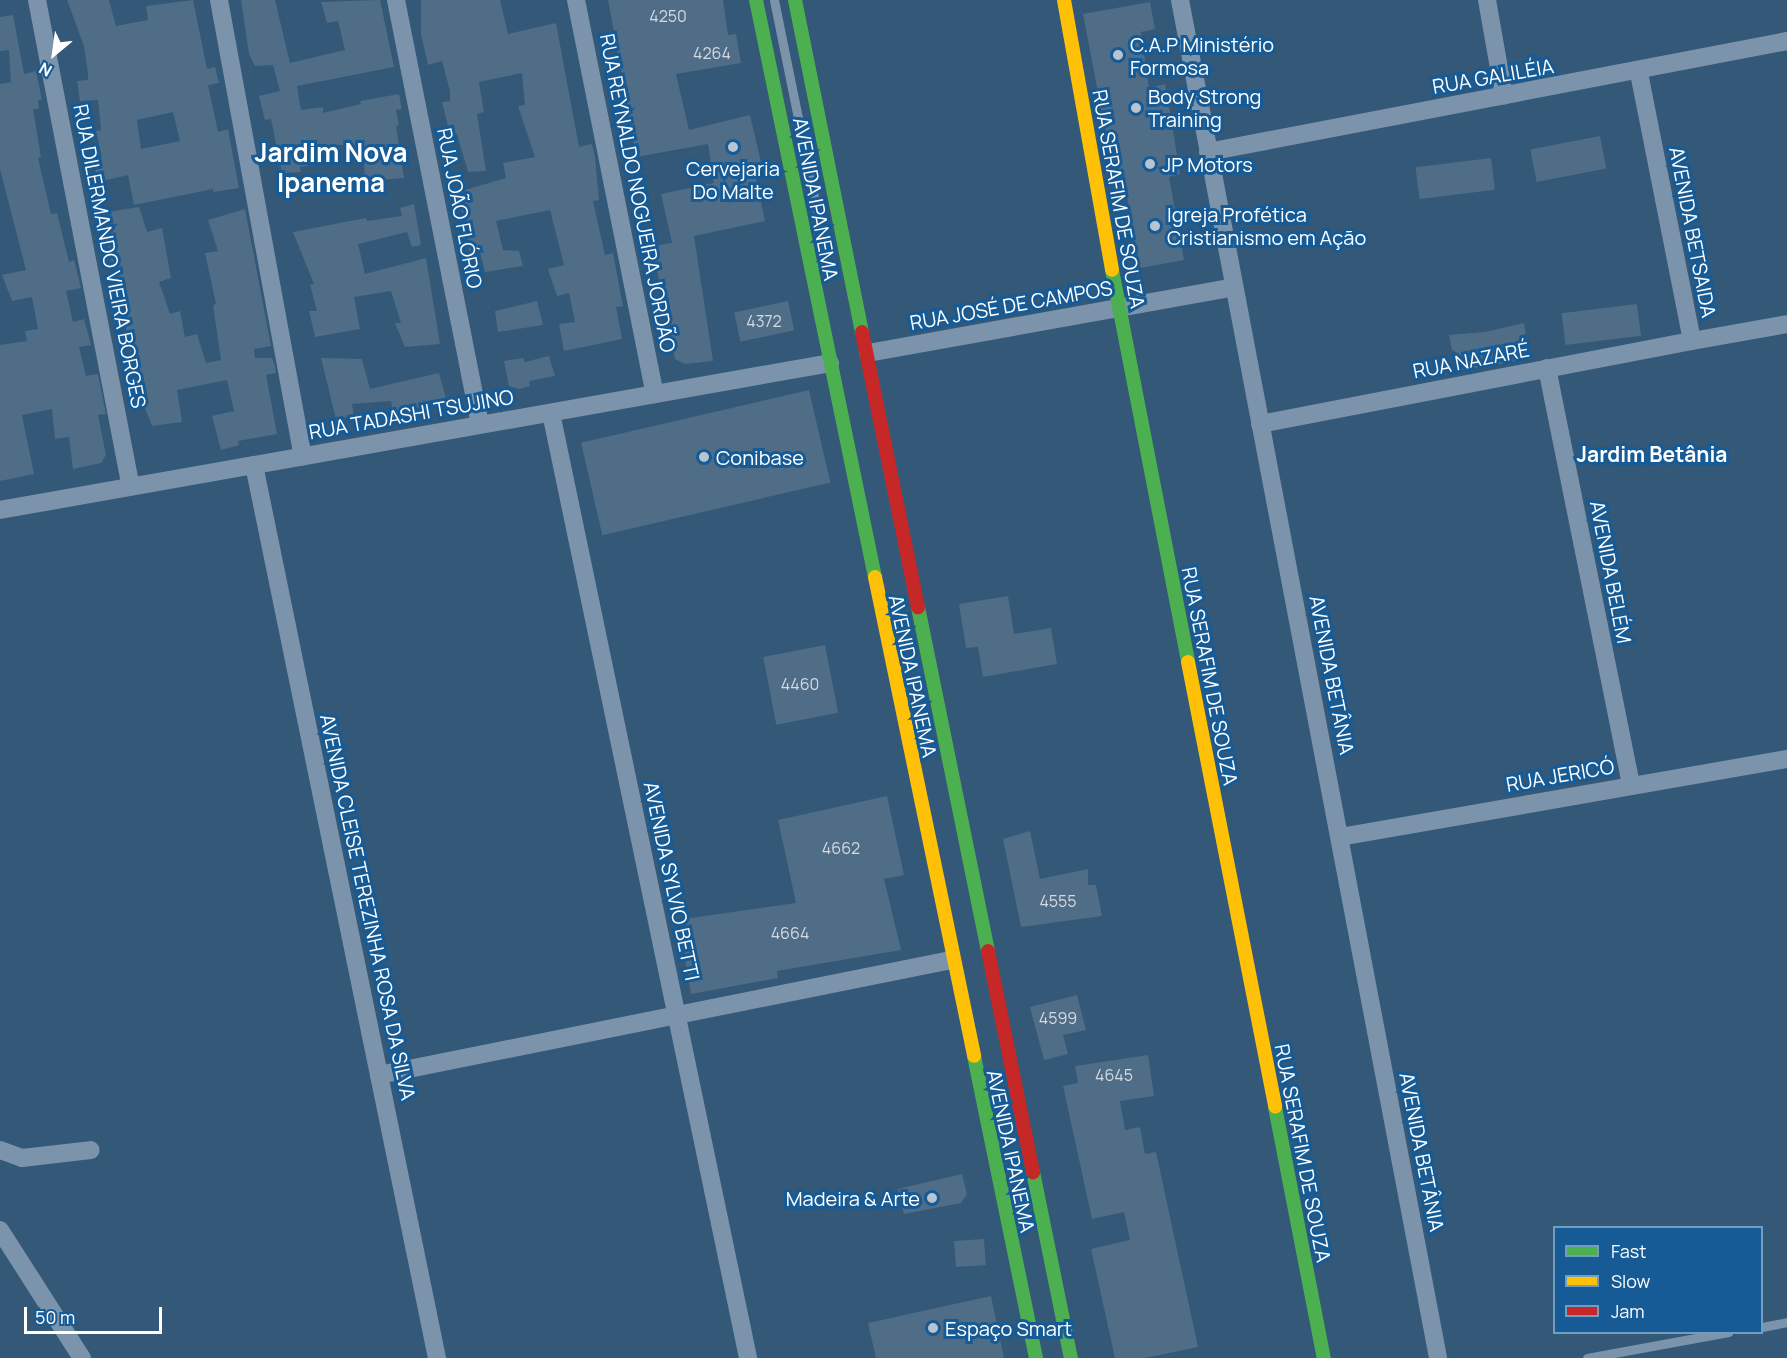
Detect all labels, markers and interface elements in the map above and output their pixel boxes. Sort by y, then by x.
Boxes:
house number: 4250 [649,6,687,26]
north arrow [24,24,84,84]
street label: RUA REYNALDO NOGUEIRA JORDÃO [595,32,681,354]
place label: C.A.P Ministério Formosa [1130,32,1274,79]
house number: 4264 [693,43,731,63]
marker: C.A.P Ministério Formosa [1111,48,1125,62]
street label: RUA GALILÉIA [1430,54,1556,98]
text: N [35,57,56,82]
place label: Body Strong Training [1148,84,1261,131]
street label: RUA SERAFIM DE SOUZA [1088,88,1150,310]
marker: Body Strong Training [1129,101,1143,115]
street label: RUA DILERMANDO VIEIRA BORGES [69,102,151,410]
street label: AVENIDA IPANEMA [788,115,844,283]
street label: RUA JOÃO FLÓRIO [433,126,487,290]
district label: Jardim Nova Ipanema [255,137,407,198]
marker: Cervejaria Do Malte [726,140,740,154]
street label: AVENIDA BETSAIDA [1665,144,1721,320]
place label: JP Motors [1162,152,1253,176]
place label: Cervejaria Do Malte [686,156,780,203]
marker: JP Motors [1143,157,1157,171]
place label: Igreja Profética Cristianismo em Ação [1167,202,1366,249]
marker: Igreja Profética Cristianismo em Ação [1148,219,1162,233]
street label: RUA JOSÉ DE CAMPOS [908,275,1114,335]
house number: 4372 [746,311,782,331]
street label: RUA NAZARÉ [1411,337,1531,383]
street label: RUA TADASHI TSUJINO [307,384,515,444]
district label: Jardim Betânia [1577,441,1727,467]
place label: Conibase [716,445,804,469]
marker: Conibase [697,450,711,464]
street label: AVENIDA BELÉM [1585,499,1637,645]
street label: RUA SERAFIM DE SOUZA [1177,565,1243,787]
street label: AVENIDA IPANEMA [884,592,942,760]
street label: AVENIDA BETÂNIA [1305,593,1359,757]
house number: 4460 [781,674,819,694]
street label: AVENIDA CLEISE TEREZINHA ROSA DA SILVA [315,712,421,1102]
street label: RUA JERICÓ [1504,754,1616,796]
street label: AVENIDA SYLVIO BETTI [639,779,705,983]
house number: 4662 [822,838,860,858]
house number: 4555 [1039,891,1077,911]
house number: 4664 [771,923,809,943]
house number: 4599 [1039,1008,1077,1028]
street label: RUA SERAFIM DE SOUZA [1270,1042,1336,1264]
house number: 4645 [1095,1065,1133,1085]
street label: AVENIDA IPANEMA [982,1067,1040,1235]
street label: AVENIDA BETÂNIA [1395,1070,1449,1234]
place label: Madeira & Arte [786,1186,920,1210]
marker: Madeira & Arte [925,1191,939,1205]
legend [1553,1226,1763,1334]
text: Fast [1611,1239,1646,1263]
text: Slow [1611,1269,1650,1293]
scale bar [27,1295,165,1333]
text: Jam [1611,1299,1645,1323]
text: 50 m [35,1305,75,1329]
place label: Espaço Smart [945,1316,1072,1340]
marker: Espaço Smart [926,1321,940,1335]

